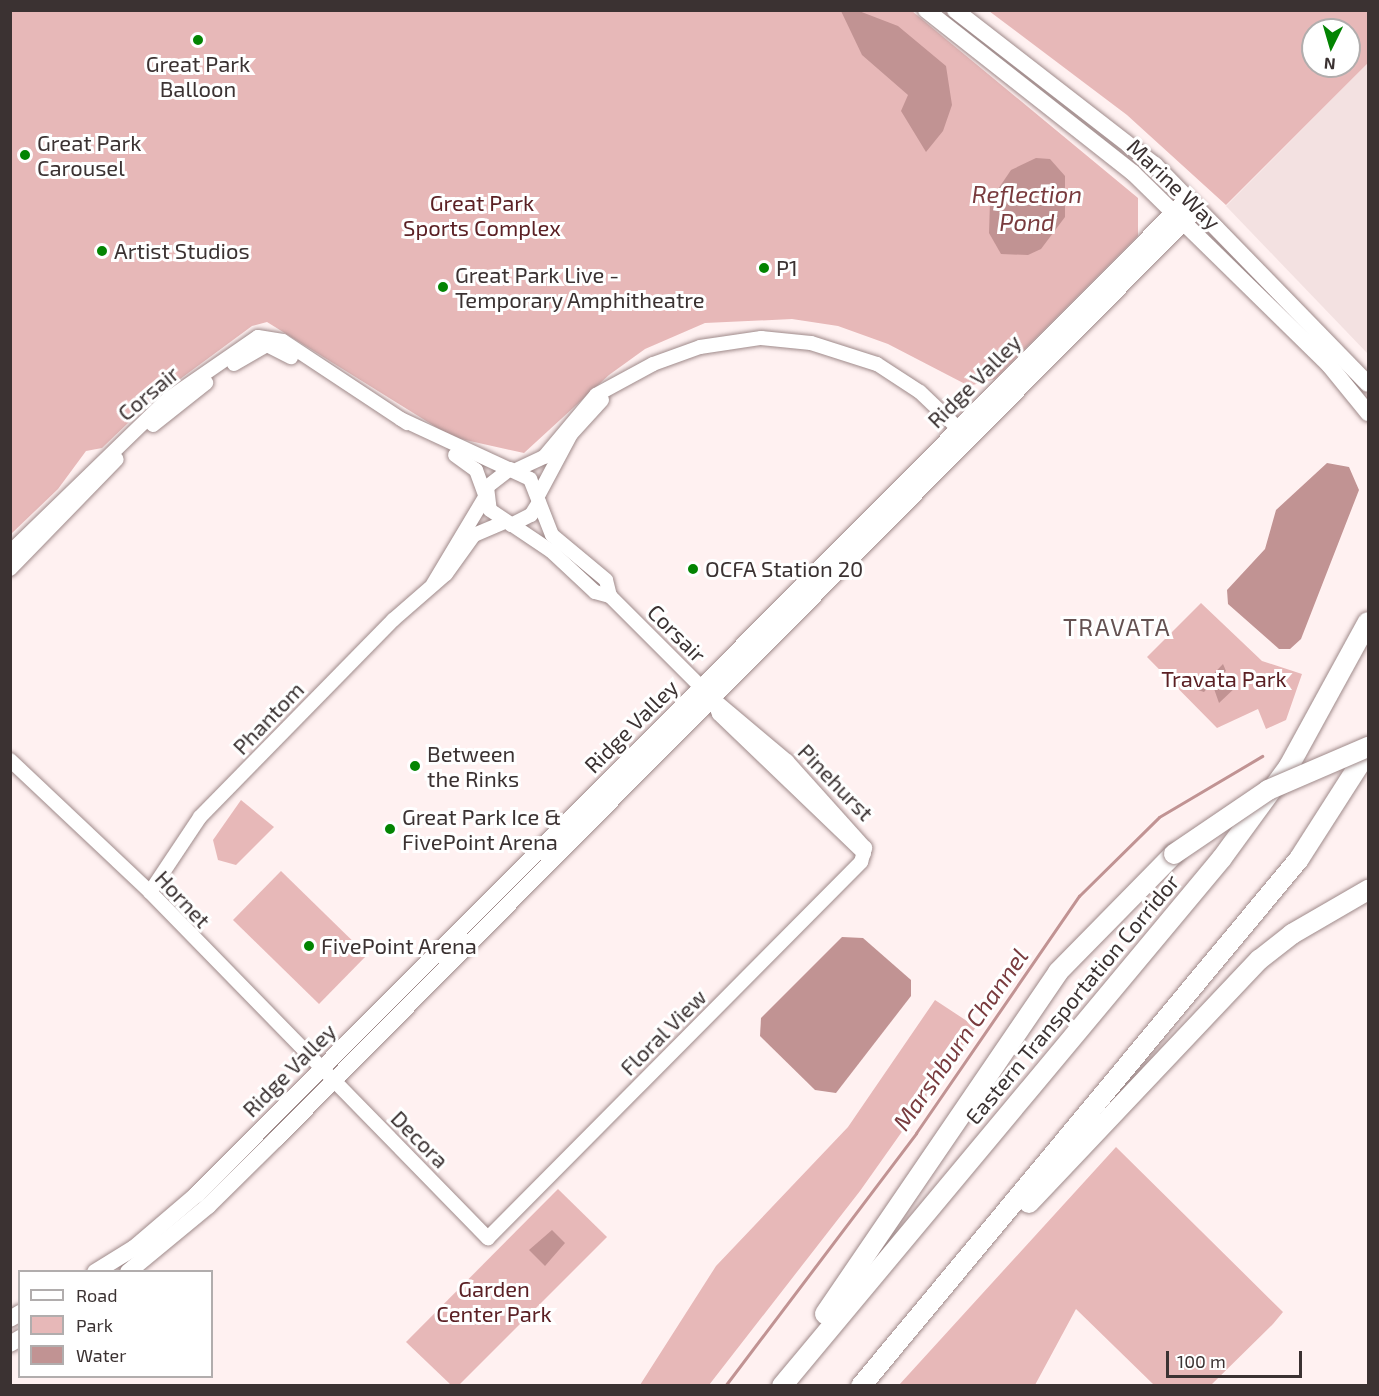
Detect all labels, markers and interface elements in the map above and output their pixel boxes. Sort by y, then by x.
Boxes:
north arrow [1301,18,1361,78]
marker: Great Park Balloon [191,33,205,47]
place label: Great Park Balloon [146,50,250,101]
text: N [1323,54,1336,74]
place label: Great Park Carousel [37,129,142,180]
street label: Marine Way [1122,133,1226,235]
marker: Great Park Carousel [18,148,32,162]
water label: Reflection Pond [972,180,1082,236]
park label: Great Park Sports Complex [403,189,561,240]
place label: Artist Studios [114,238,250,264]
marker: Artist Studios [95,244,109,258]
place label: P1 [776,255,798,281]
place label: Great Park Live - Temporary Amphitheatre [455,261,706,312]
marker: P1 [757,261,771,275]
marker: Great Park Live - Temporary Amphitheatre [436,280,450,294]
street label: Ridge Valley [922,329,1026,433]
street label: Corsair [112,360,184,426]
place label: OCFA Station 20 [705,556,864,582]
marker: OCFA Station 20 [686,562,700,576]
street label: Corsair [642,598,712,668]
district label: TRAVATA [1063,613,1171,641]
park label: Travata Park [1161,666,1287,692]
street label: Ridge Valley [579,674,683,778]
street label: Phantom [227,676,309,760]
street label: Pinehurst [793,738,879,826]
place label: Between the Rinks [427,740,519,792]
marker: Between the Rinks [408,759,422,773]
place label: Great Park Ice & FivePoint Arena [402,803,561,854]
marker: Great Park Ice & FivePoint Arena [383,822,397,836]
street label: Hornet [150,865,216,933]
street label: Eastern Transportation Corridor [960,869,1184,1129]
place label: FivePoint Arena [321,933,477,959]
marker: FivePoint Arena [302,939,316,953]
water label: Marshburn Channel [886,943,1034,1135]
street label: Floral View [614,983,712,1081]
street label: Ridge Valley [237,1018,341,1122]
street label: Decora [386,1105,454,1173]
legend [18,1270,213,1378]
park label: Garden Center Park [436,1275,552,1326]
text: Road [76,1284,117,1306]
text: Park [76,1314,113,1336]
scale bar [1169,1339,1306,1377]
text: Water [76,1344,126,1366]
text: 100 m [1177,1350,1226,1372]

